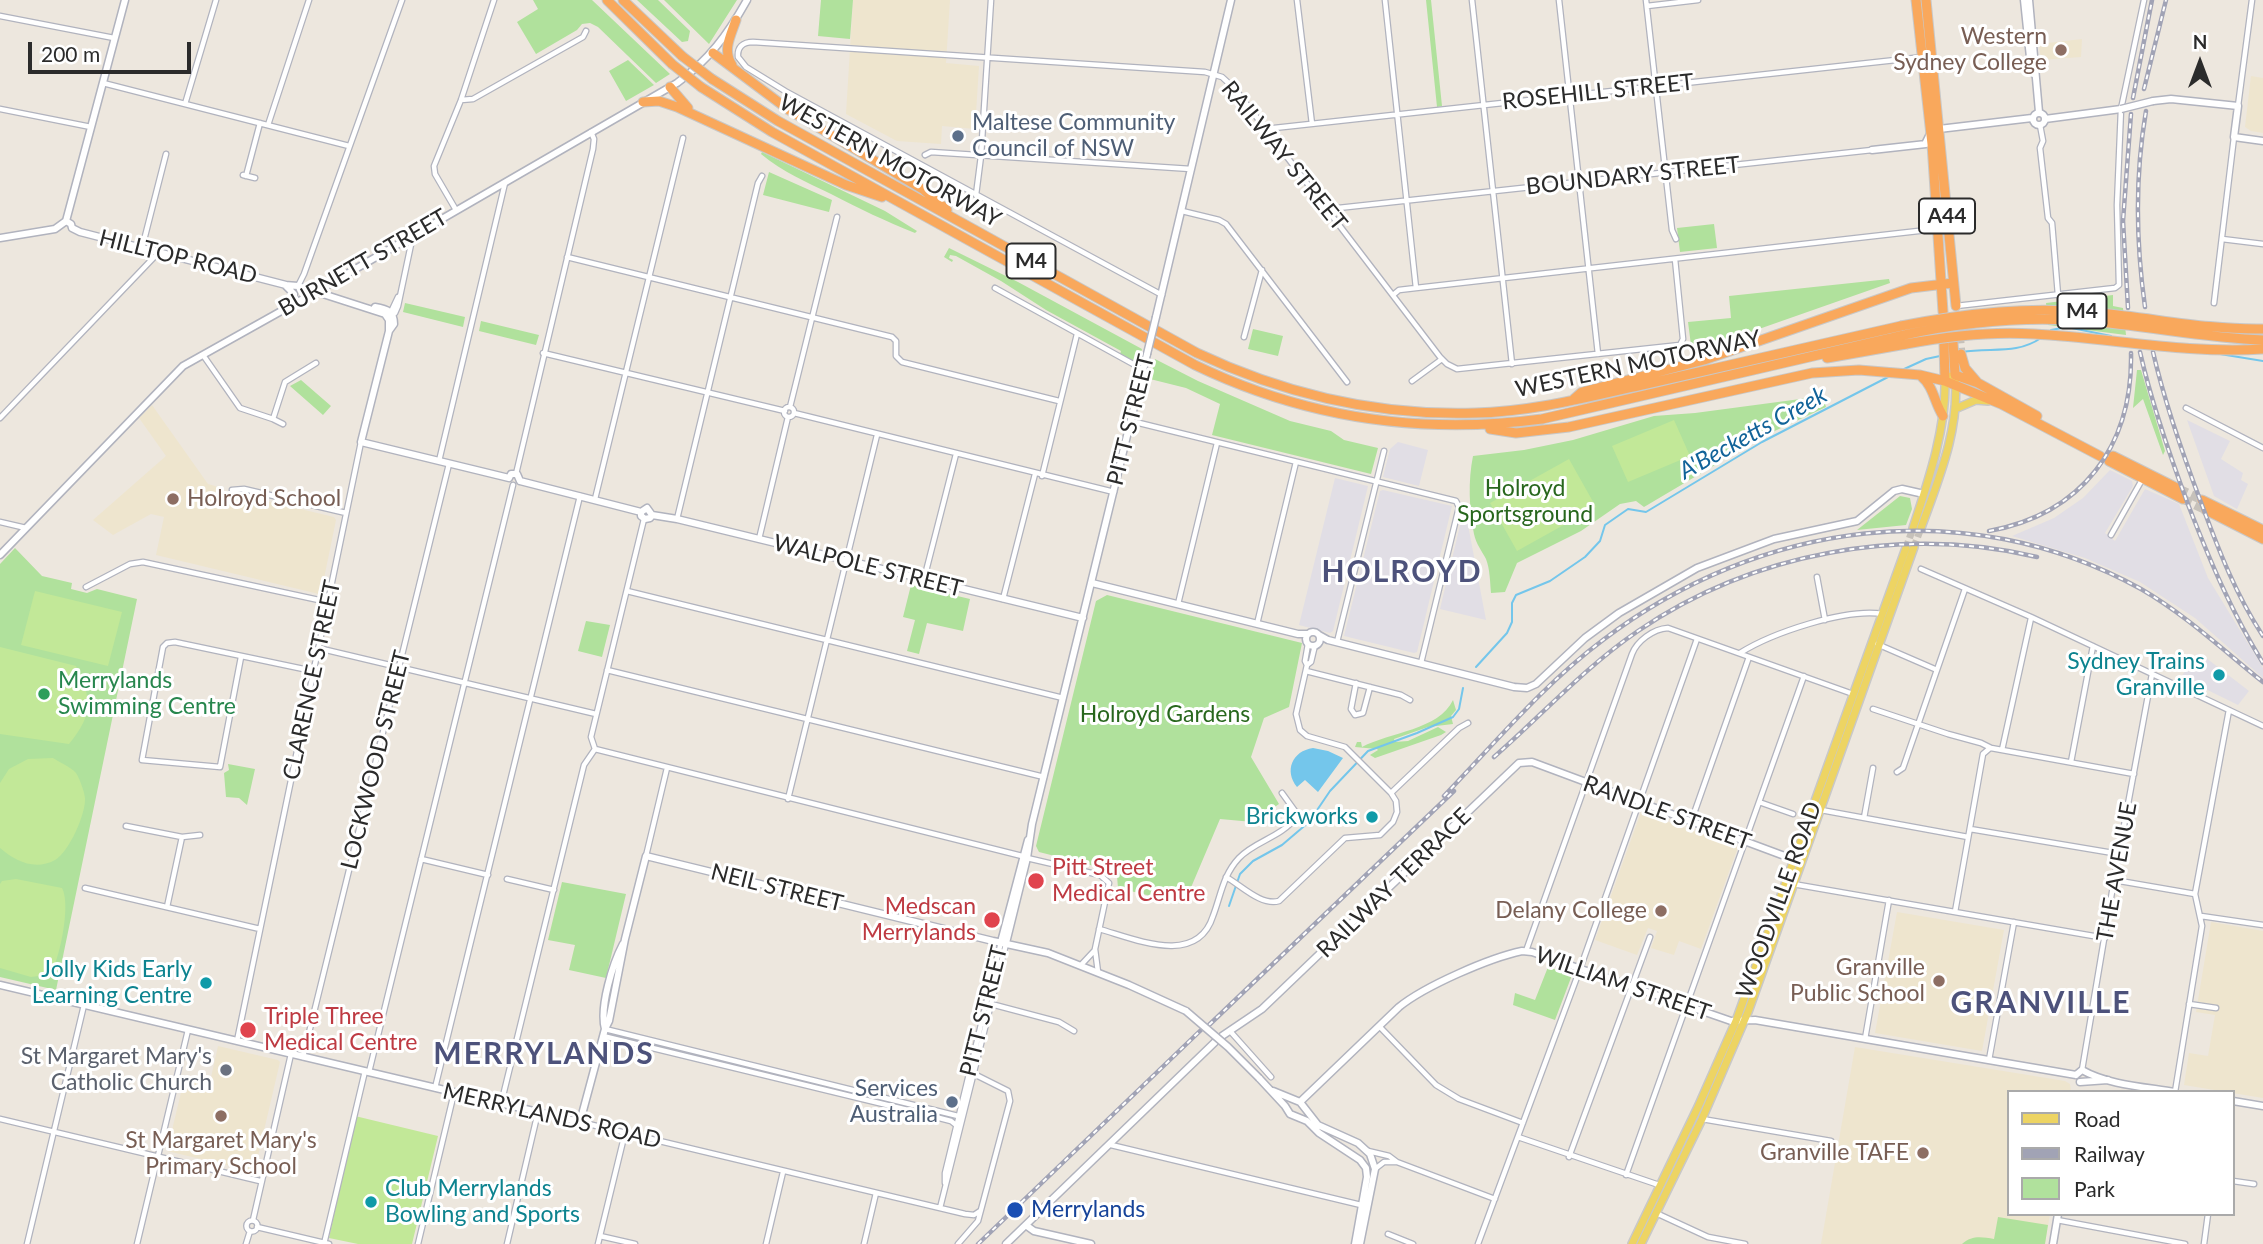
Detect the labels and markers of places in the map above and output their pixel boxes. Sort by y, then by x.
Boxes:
place label: Western Sydney College [1893,23,2047,77]
marker: Western Sydney College [2053,42,2069,58]
place label: Maltese Community Council of NSW [972,109,1175,163]
marker: Maltese Community Council of NSW [950,128,966,144]
place label: Holroyd School [187,485,341,513]
marker: Holroyd School [165,491,181,507]
place label: Sydney Trains Granville [2067,648,2205,702]
place label: Merrylands Swimming Centre [58,667,236,721]
marker: Sydney Trains Granville [2211,667,2227,683]
marker: Merrylands Swimming Centre [36,686,52,702]
place label: Brickworks [1246,803,1358,831]
marker: Brickworks [1364,809,1380,825]
place label: Pitt Street Medical Centre [1052,854,1206,908]
marker: Pitt Street Medical Centre [1026,871,1046,891]
place label: Medscan Merrylands [862,893,976,947]
place label: Delany College [1495,897,1647,925]
marker: Delany College [1653,903,1669,919]
marker: Medscan Merrylands [982,910,1002,930]
place label: Granville Public School [1790,954,1925,1008]
place label: Jolly Kids Early Learning Centre [32,956,192,1010]
marker: Granville Public School [1931,973,1947,989]
marker: Jolly Kids Early Learning Centre [198,975,214,991]
place label: Triple Three Medical Centre [264,1003,418,1057]
marker: Triple Three Medical Centre [238,1020,258,1040]
place label: St Margaret Mary's Catholic Church [21,1043,212,1097]
marker: St Margaret Mary's Catholic Church [218,1062,234,1078]
place label: Services Australia [850,1075,938,1129]
marker: Services Australia [944,1094,960,1110]
marker: St Margaret Mary's Primary School [213,1108,229,1124]
place label: St Margaret Mary's Primary School [125,1127,317,1181]
place label: Granville TAFE [1760,1139,1909,1167]
marker: Granville TAFE [1915,1145,1931,1161]
place label: Club Merrylands Bowling and Sports [385,1175,580,1229]
marker: Club Merrylands Bowling and Sports [363,1194,379,1210]
place label: Merrylands [1031,1196,1145,1224]
marker: Merrylands [1005,1200,1025,1220]

